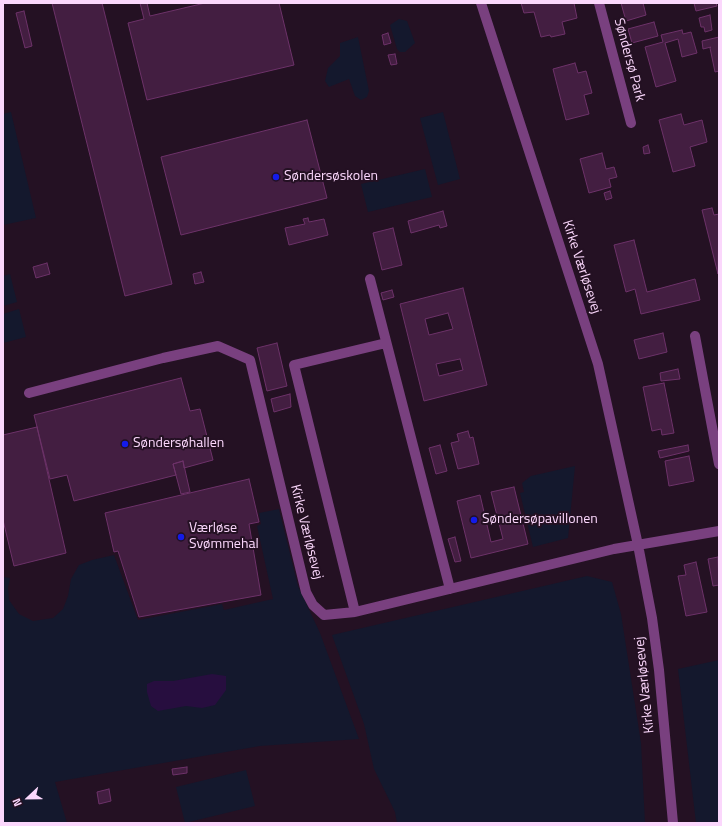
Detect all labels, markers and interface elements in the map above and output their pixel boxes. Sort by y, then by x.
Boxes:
street label: Søndersø Park [610,16,648,104]
place label: Søndersøskolen [284,169,378,185]
marker: Søndersøskolen [271,172,281,182]
street label: Kirke Værløsevej [558,218,604,316]
place label: Søndersøhallen [133,436,224,452]
marker: Søndersøhallen [120,439,130,449]
street label: Kirke Værløsevej [286,483,326,581]
place label: Søndersøpavillonen [482,512,598,528]
marker: Søndersøpavillonen [469,515,479,525]
place label: Værløse Svømmehal [189,521,259,554]
marker: Værløse Svømmehal [176,532,186,542]
street label: Kirke Værløsevej [632,636,658,734]
north arrow [8,778,48,818]
text: N [8,796,26,809]

